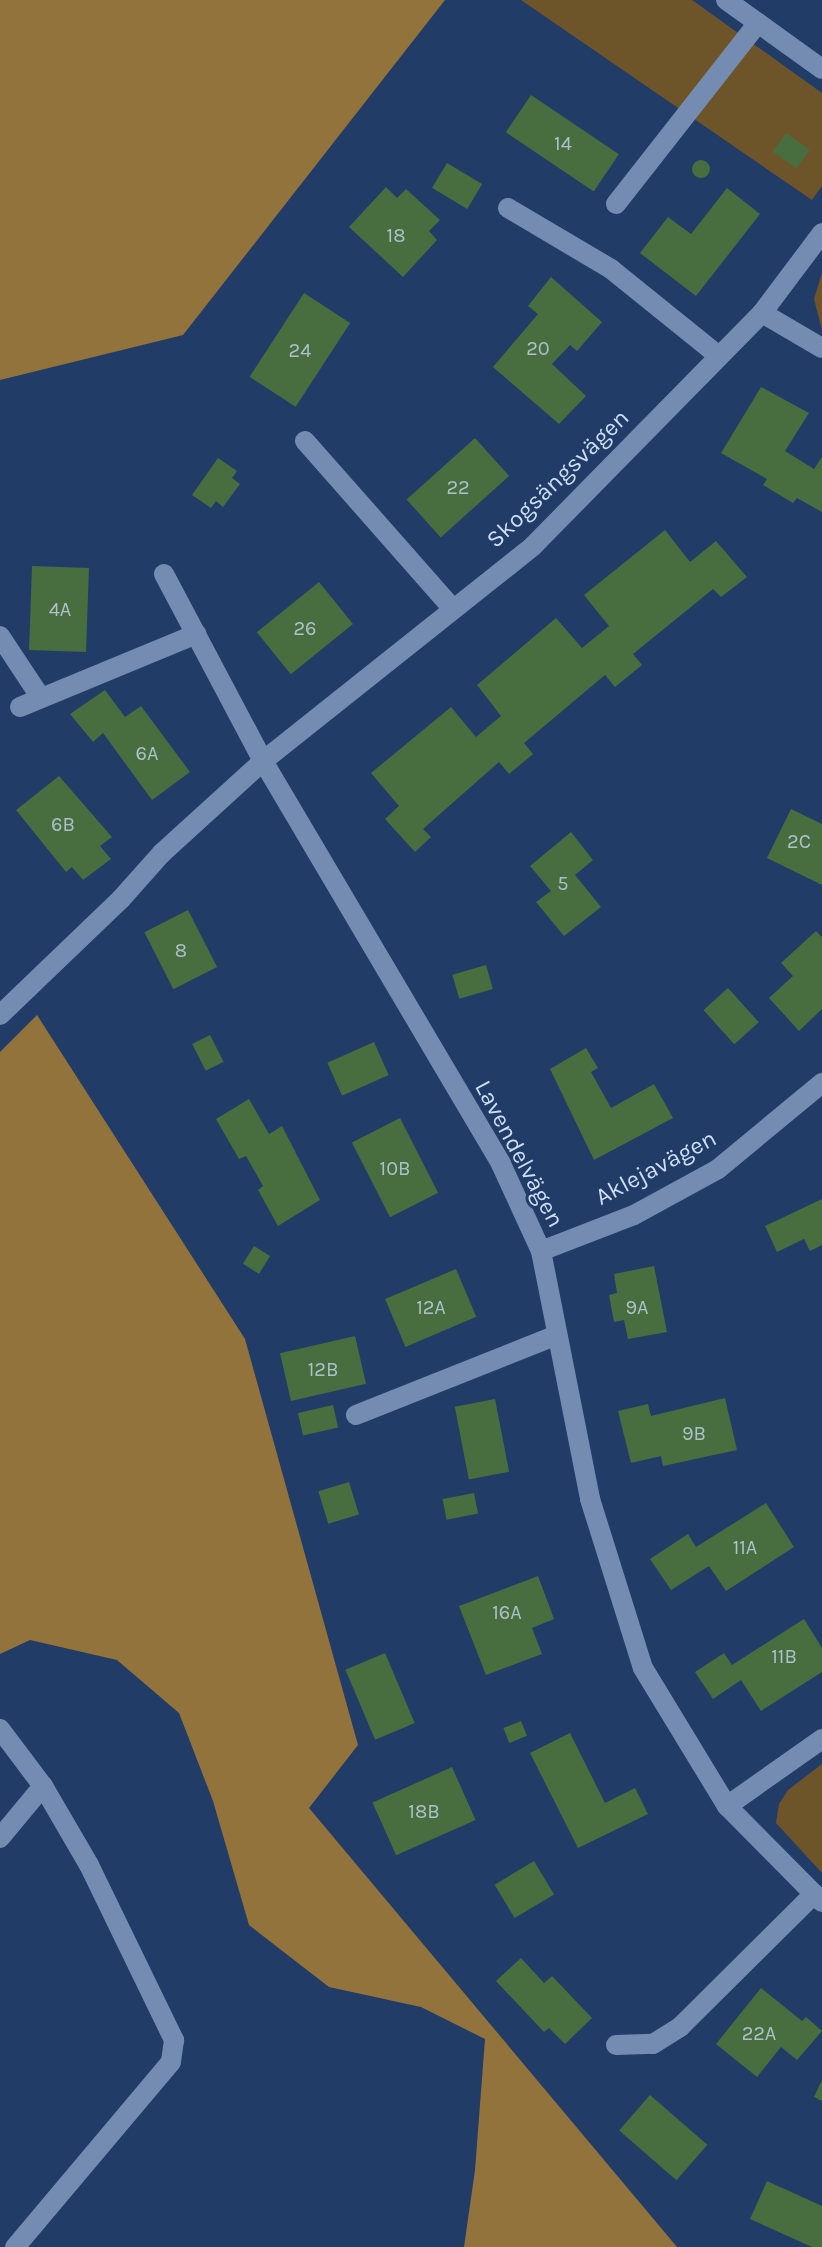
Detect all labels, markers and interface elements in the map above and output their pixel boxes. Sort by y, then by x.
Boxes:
house number: 14 [554,131,572,155]
house number: 18 [387,223,405,247]
house number: 20 [526,336,550,360]
house number: 24 [289,338,311,362]
street label: Skogsängsvägen [481,404,635,554]
house number: 22 [446,475,470,499]
house number: 4A [49,597,71,621]
house number: 26 [293,616,317,640]
house number: 6A [136,741,158,765]
house number: 6B [51,812,75,836]
house number: 2C [787,829,811,853]
house number: 5 [557,871,569,895]
house number: 8 [175,938,187,962]
street label: Lavendelvägen [468,1076,570,1232]
street label: Aklejavägen [591,1124,721,1212]
house number: 10B [380,1156,410,1180]
house number: 12A [416,1295,446,1319]
house number: 9A [625,1295,649,1319]
house number: 12B [308,1357,338,1381]
house number: 9B [682,1421,706,1445]
house number: 11A [733,1535,757,1559]
house number: 16A [492,1600,522,1624]
house number: 11B [771,1644,797,1668]
house number: 18B [408,1799,440,1823]
house number: 22A [742,2021,776,2045]

